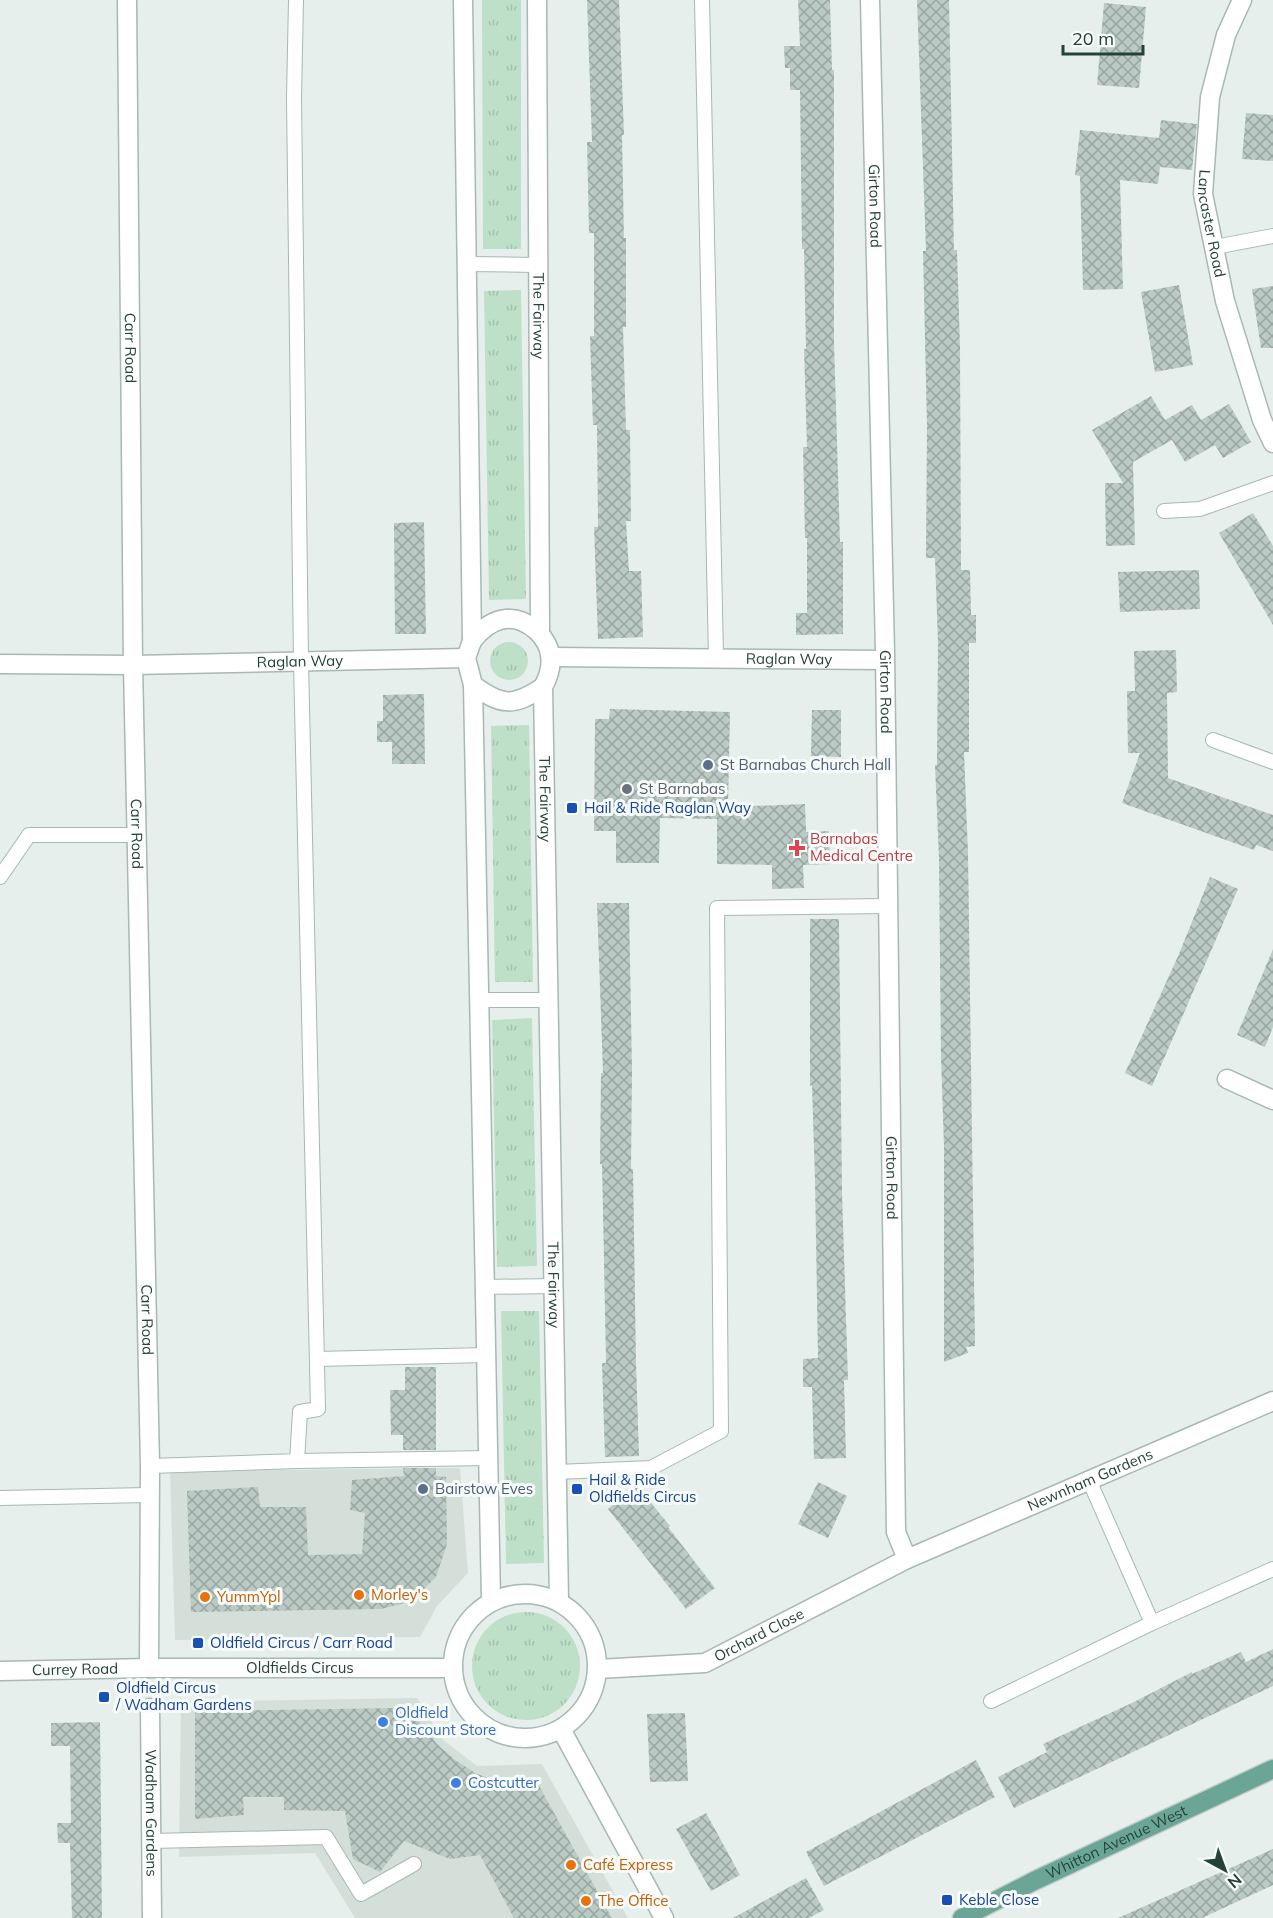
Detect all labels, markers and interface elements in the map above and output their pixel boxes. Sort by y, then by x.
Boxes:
scale bar [1063,18,1142,56]
text: 20 m [1072,27,1114,50]
street label: Girton Road [865,164,886,248]
street label: Lancaster Road [1194,169,1230,279]
street label: The Fairway [529,273,549,359]
street label: Carr Road [121,313,140,383]
street label: Raglan Way [746,649,832,669]
street label: Girton Road [876,650,896,734]
street label: Raglan Way [257,651,343,671]
place label: St Barnabas Church Hall [720,755,891,774]
street label: The Fairway [535,756,556,842]
marker: St Barnabas Church Hall [701,758,715,772]
place label: St Barnabas [639,779,725,798]
marker: St Barnabas [620,782,634,796]
street label: Carr Road [127,798,147,869]
place label: Hail & Ride Raglan Way [584,798,751,817]
marker: Hail & Ride Raglan Way [565,801,579,815]
place label: Barnabas Medical Centre [810,829,913,865]
marker: Barnabas Medical Centre [788,839,806,857]
street label: Girton Road [882,1136,902,1220]
street label: The Fairway [544,1242,564,1328]
street label: Carr Road [137,1284,158,1355]
street label: Newnham Gardens [1024,1444,1156,1515]
place label: Hail & Ride Oldfields Circus [589,1470,697,1506]
place label: Bairstow Eves [435,1479,533,1498]
marker: Bairstow Eves [416,1482,430,1496]
marker: Hail & Ride Oldfields Circus [570,1482,584,1496]
place label: Morley's [371,1585,428,1604]
place label: YummYpl [216,1587,281,1606]
marker: Morley's [352,1588,366,1602]
marker: YummYpl [198,1590,212,1604]
street label: Orchard Close [711,1604,807,1666]
place label: Oldfield Circus / Carr Road [210,1633,393,1652]
marker: Oldfield Circus / Carr Road [191,1636,205,1650]
street label: Oldfields Circus [246,1658,354,1677]
street label: Currey Road [32,1659,118,1679]
place label: Oldfield Circus / Wadham Gardens [115,1678,252,1714]
marker: Oldfield Circus / Wadham Gardens [97,1690,111,1704]
place label: Oldfield Discount Store [395,1703,496,1739]
marker: Oldfield Discount Store [376,1715,390,1729]
street label: Wadham Gardens [141,1749,162,1877]
place label: Costcutter [468,1773,539,1792]
marker: Costcutter [449,1776,463,1790]
street label: Whitton Avenue West [1043,1801,1190,1883]
north arrow [1195,1840,1255,1900]
place label: Café Express [583,1855,673,1874]
marker: Café Express [564,1858,578,1872]
text: N [1224,1870,1246,1893]
place label: Keble Close [959,1890,1039,1909]
place label: The Office [598,1891,668,1910]
marker: Keble Close [940,1893,954,1907]
marker: The Office [579,1894,593,1908]

